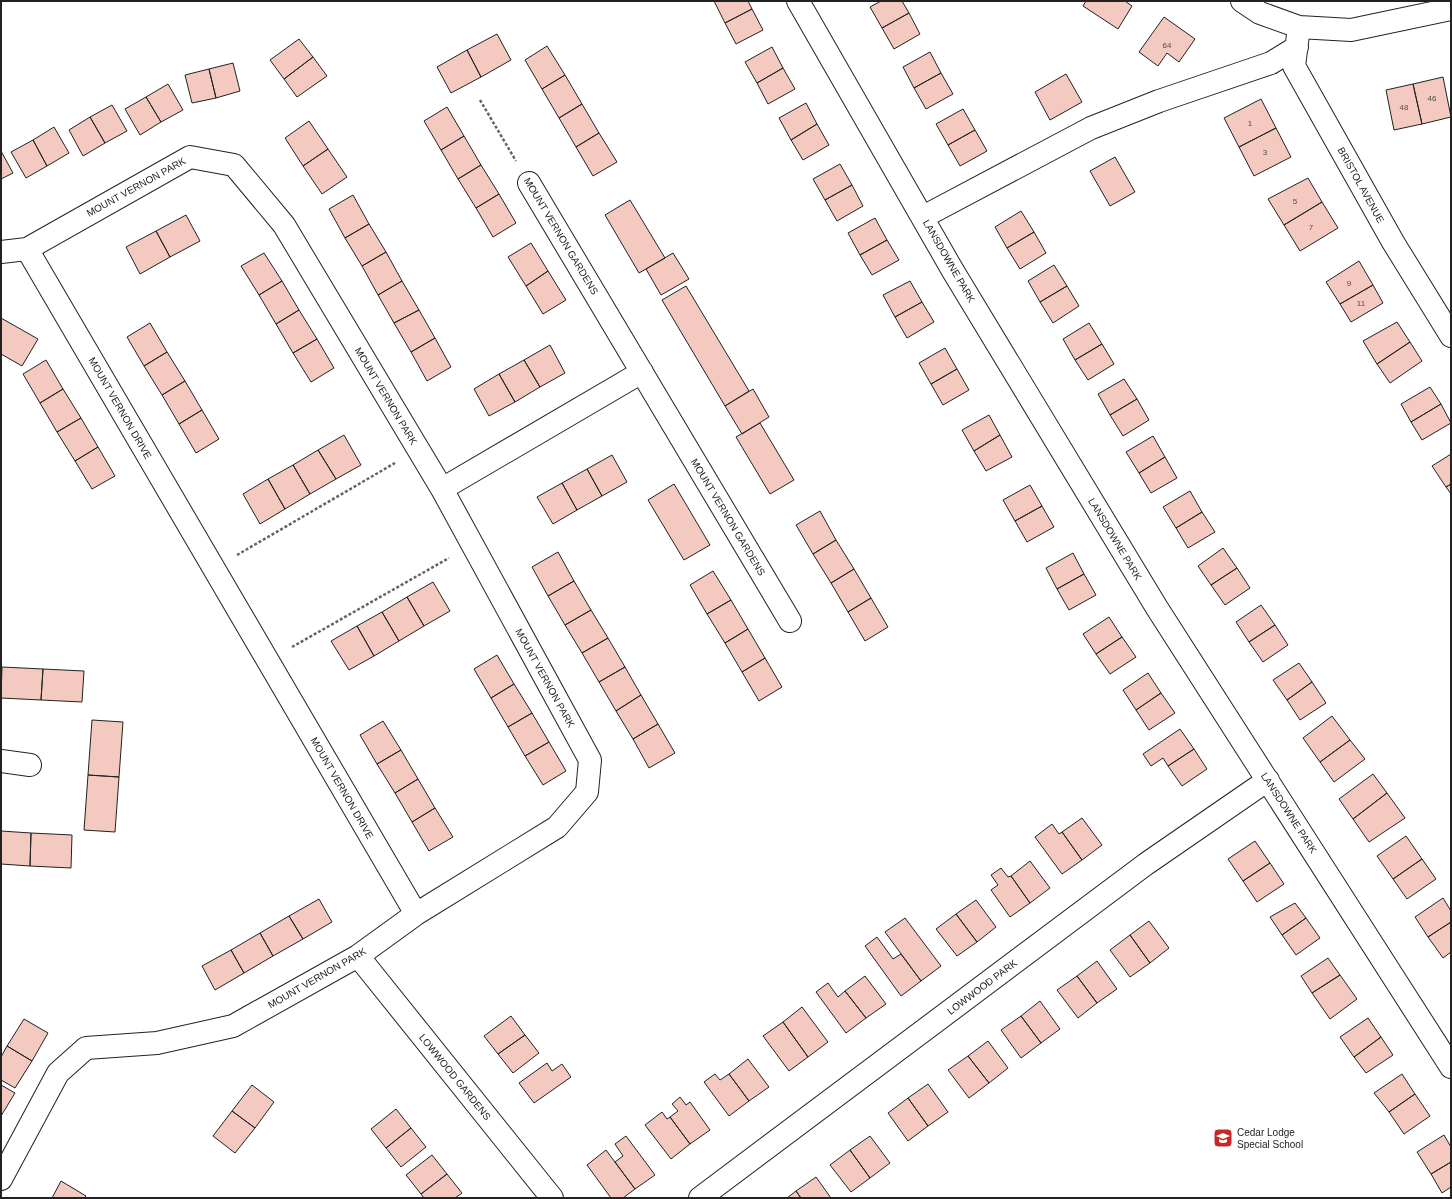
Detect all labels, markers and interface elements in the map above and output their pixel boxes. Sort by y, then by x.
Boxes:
house number: 64 [1163,41,1172,50]
house number: 46 [1428,94,1437,103]
house number: 48 [1400,103,1409,112]
house number: 1 [1248,119,1253,128]
street label: BRISTOL AVENUE [1336,145,1387,225]
house number: 3 [1263,148,1268,157]
street label: MOUNT VERNON PARK [85,155,188,219]
street label: MOUNT VERNON GARDENS [522,176,600,297]
house number: 5 [1293,197,1298,206]
street label: LANSDOWNE PARK [921,218,977,305]
house number: 7 [1309,223,1314,232]
house number: 9 [1347,279,1352,288]
house number: 11 [1357,299,1366,308]
street label: MOUNT VERNON PARK [353,345,420,447]
street label: MOUNT VERNON DRIVE [86,355,154,461]
street label: MOUNT VERNON GARDENS [689,457,767,578]
street label: LANSDOWNE PARK [1086,496,1144,582]
street label: MOUNT VERNON PARK [513,627,577,730]
street label: MOUNT VERNON DRIVE [308,735,376,841]
street label: LANSDOWNE PARK [1259,771,1319,856]
street label: MOUNT VERNON PARK [266,945,368,1011]
street label: LOWWOOD PARK [945,957,1019,1017]
street label: LOWWOOD GARDENS [417,1032,493,1122]
school or university icon: Cedar Lodge Special School [1212,1127,1234,1149]
place label: Cedar Lodge Special School [1237,1127,1303,1150]

